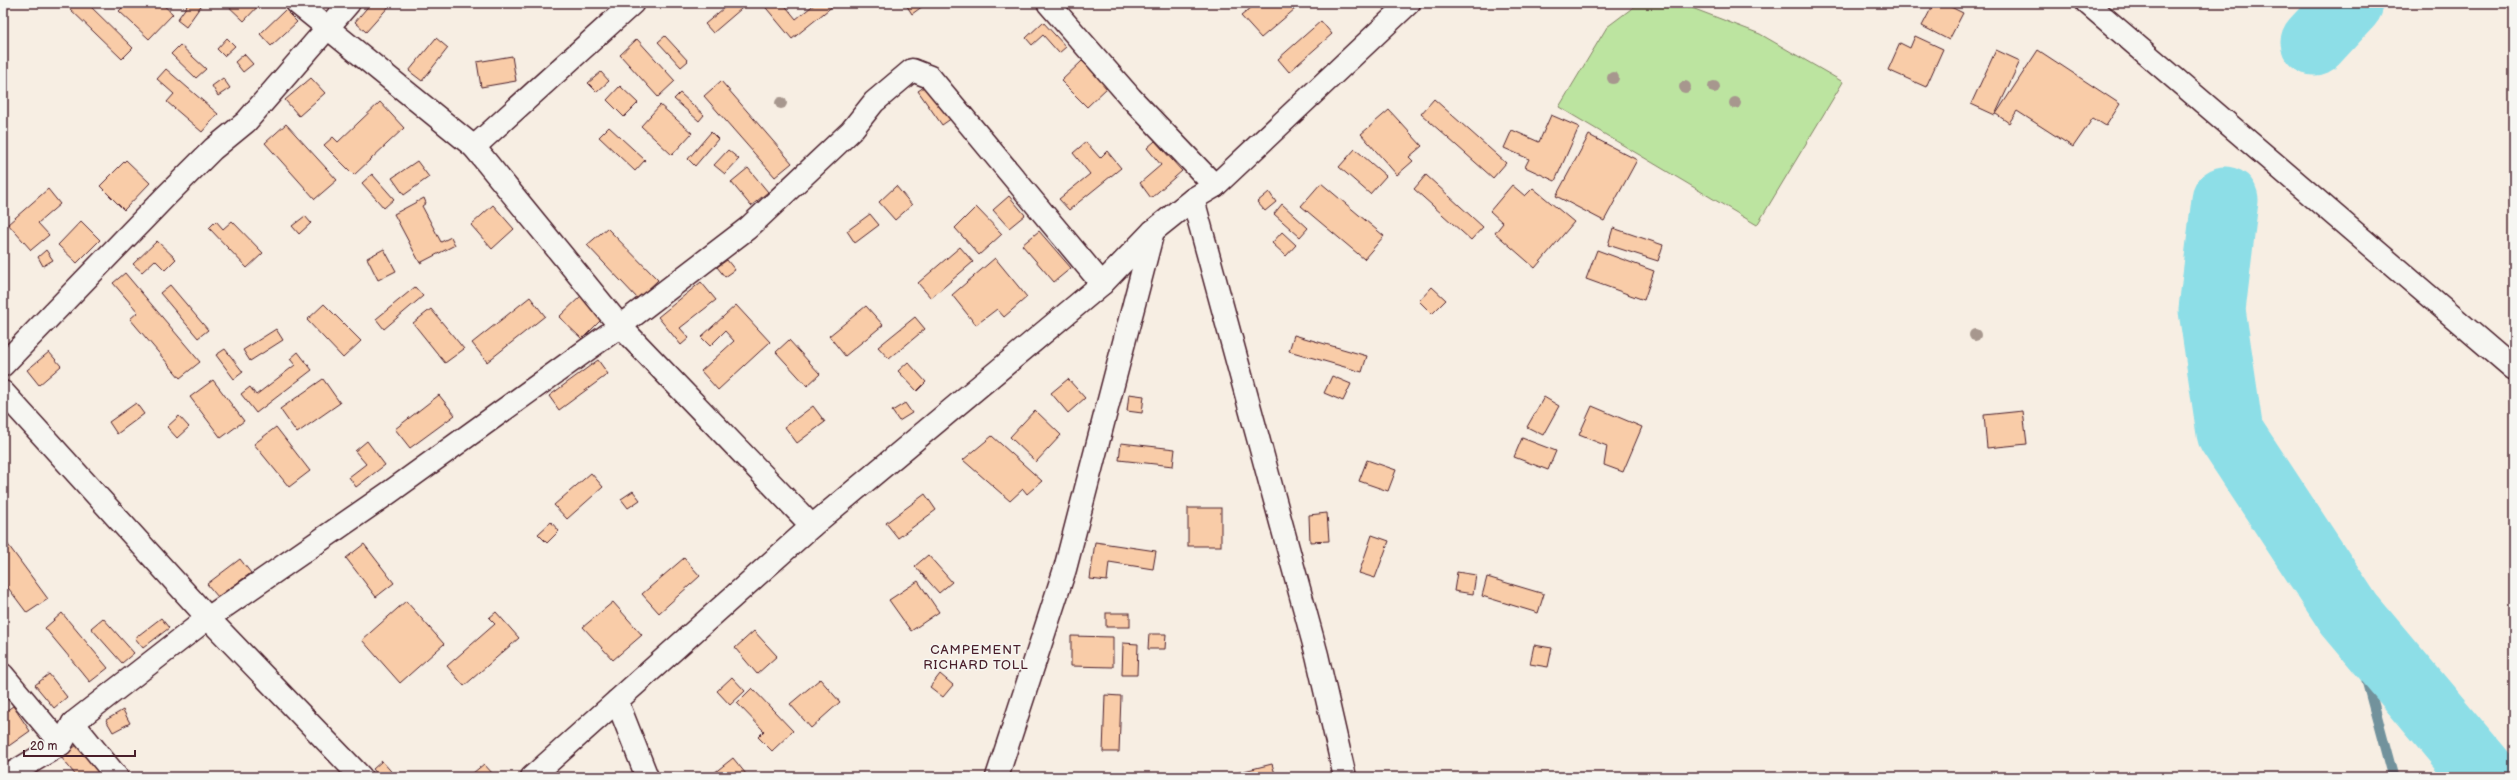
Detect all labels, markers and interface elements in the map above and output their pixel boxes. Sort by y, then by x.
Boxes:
district label: CAMPEMENT RICHARD TOLL [923,642,1029,673]
scale bar [24,732,135,758]
text: 20 m [30,739,57,754]

